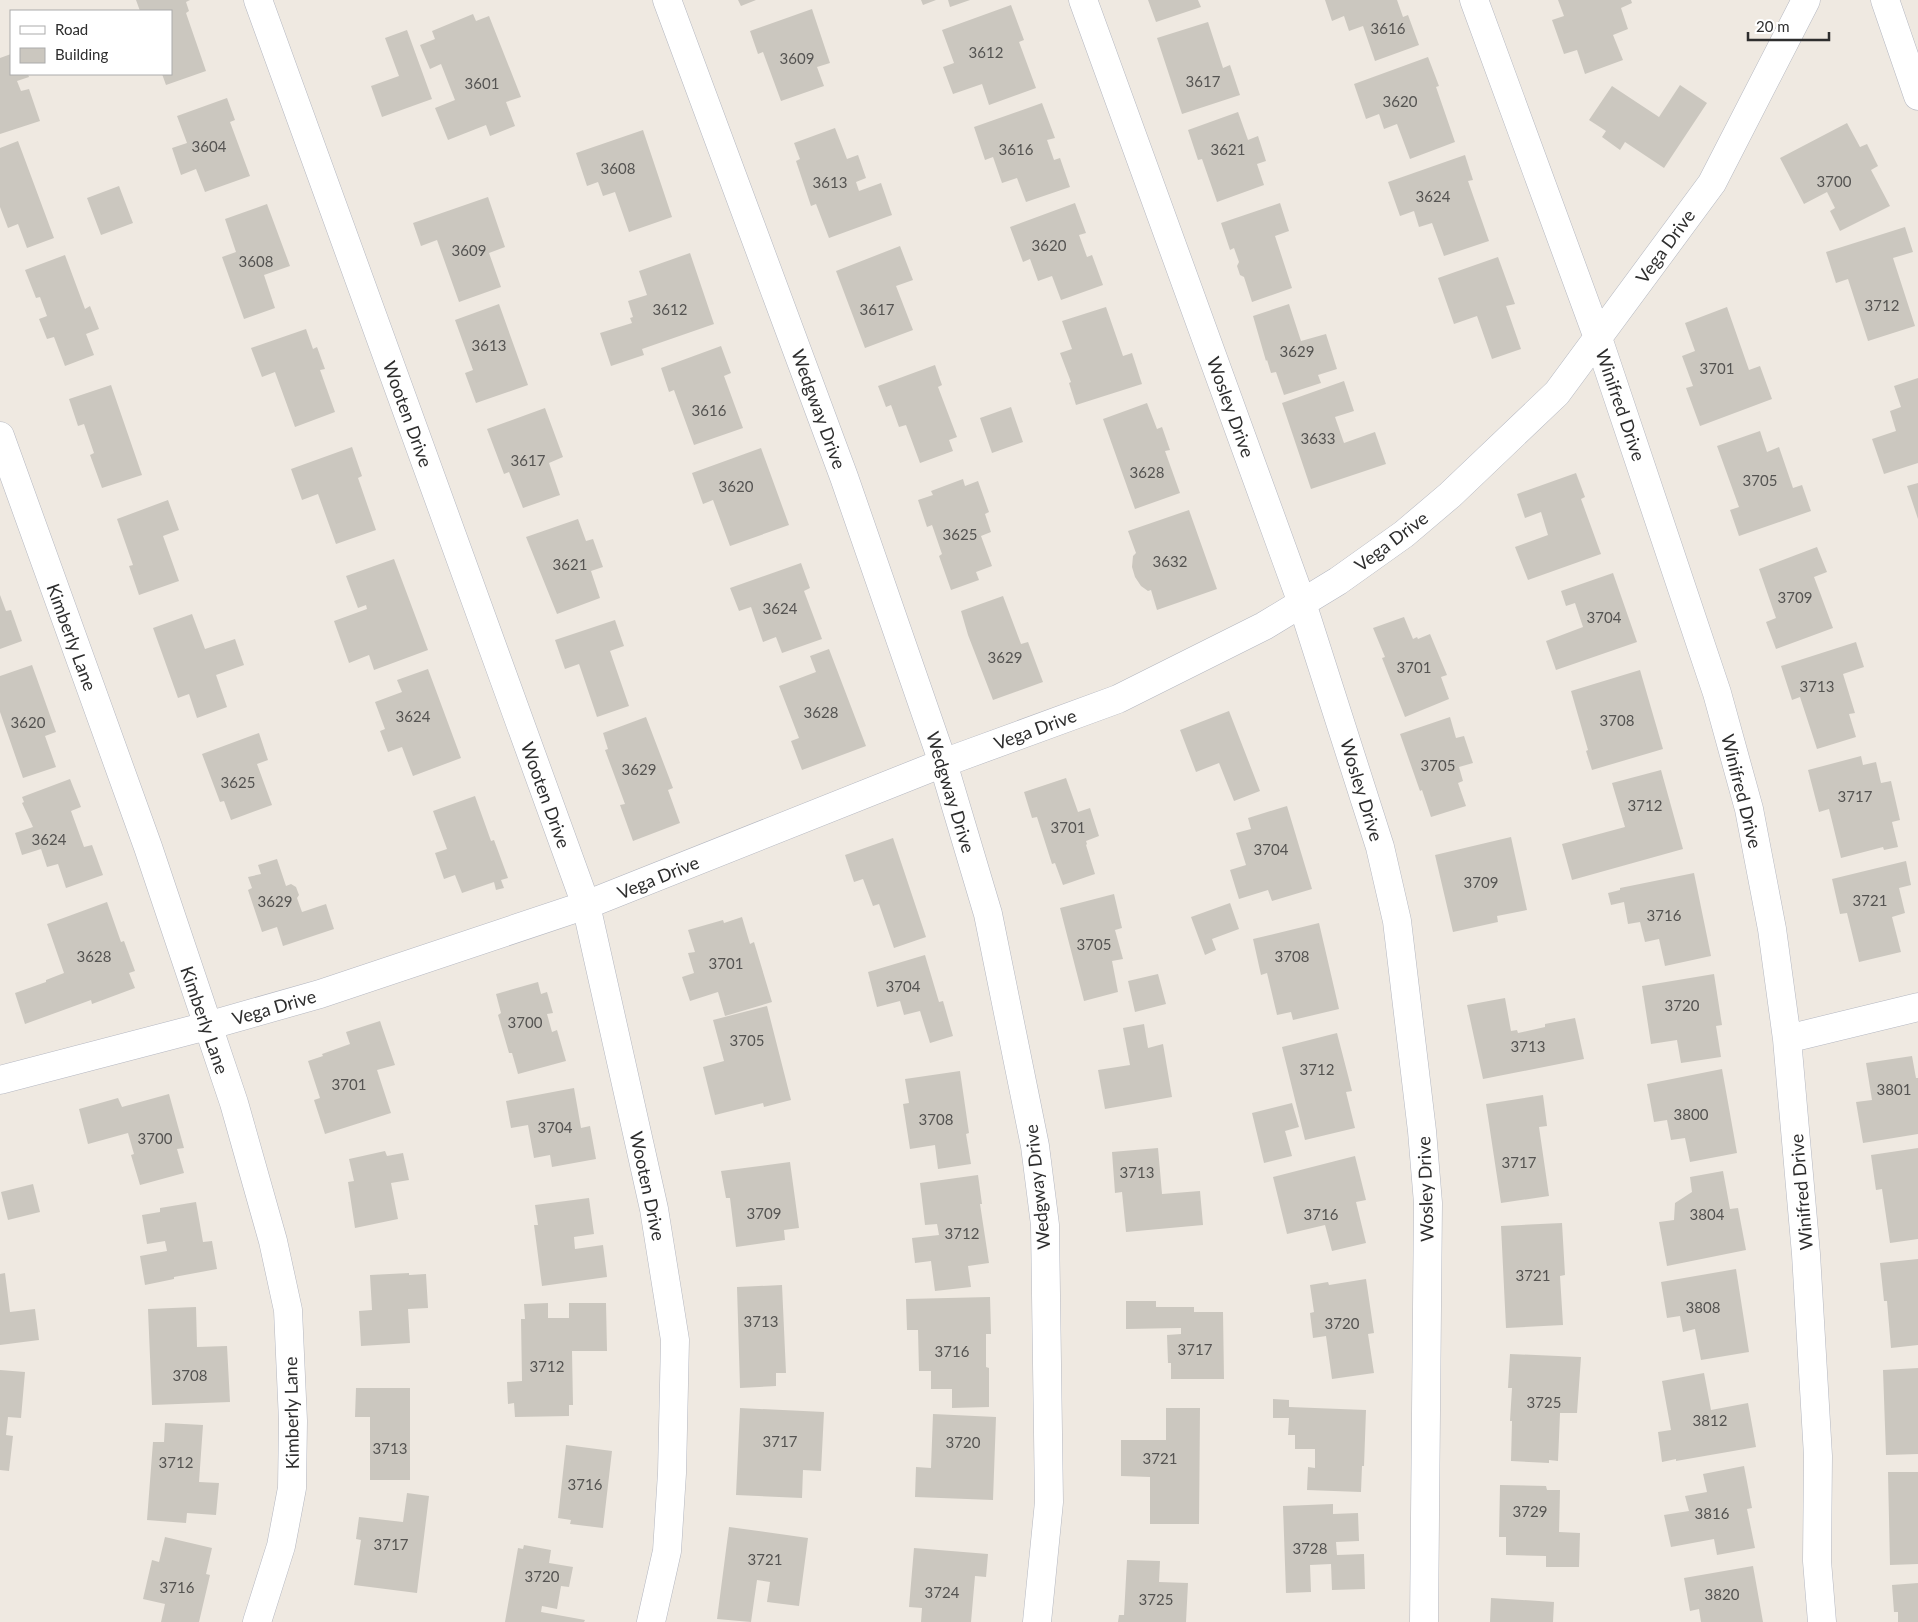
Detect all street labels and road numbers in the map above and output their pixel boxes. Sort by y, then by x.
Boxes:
street label: Vega Drive [1631,205,1699,287]
street label: Wedgway Drive [787,346,851,472]
street label: Winifred Drive [1592,346,1650,464]
street label: Wosley Drive [1203,354,1259,460]
street label: Wooten Drive [379,358,437,470]
street label: Vega Drive [1350,506,1432,576]
street label: Kimberly Lane [42,580,102,694]
street label: Vega Drive [991,704,1079,754]
street label: Wedgway Drive [922,729,980,855]
street label: Winifred Drive [1717,732,1767,850]
street label: Wosley Drive [1336,736,1388,844]
street label: Wooten Drive [517,739,575,851]
street label: Vega Drive [614,851,702,903]
street label: Kimberly Lane [176,963,234,1077]
street label: Vega Drive [230,985,318,1029]
street label: Wedgway Drive [1019,1123,1055,1251]
street label: Wooten Drive [626,1129,670,1243]
street label: Winifred Drive [1785,1133,1817,1251]
street label: Wosley Drive [1412,1136,1438,1242]
street label: Kimberly Lane [279,1357,303,1469]

